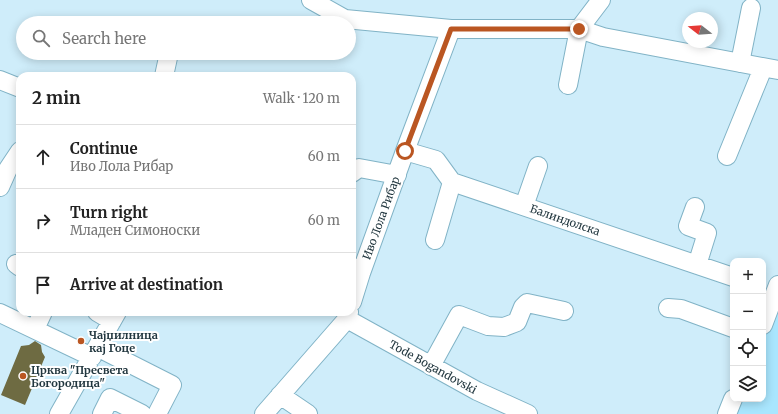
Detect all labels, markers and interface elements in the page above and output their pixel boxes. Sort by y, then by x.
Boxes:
north arrow [682,12,718,48]
search box [16,16,356,60]
route end [570,20,588,38]
icon: search [30,27,52,49]
text: Search here [62,29,146,48]
text: 2 min [32,87,80,109]
text: Walk · 120 m [263,90,340,107]
text: Continue [70,139,138,158]
route start [396,142,414,160]
icon: ahead [32,146,54,168]
text: 60 m [308,148,340,165]
text: Иво Лола Рибар [70,158,173,175]
street label: Иво Лола Рибар [359,174,403,261]
street label: Балиндолска [528,201,602,239]
text: Turn right [70,203,148,222]
icon: right [32,210,54,232]
text: 60 m [308,212,340,229]
text: Младен Симоноски [70,222,200,239]
map controls [730,258,766,402]
button: + [730,258,766,294]
icon: arrive [32,274,54,296]
text: Arrive at destination [70,275,223,294]
button: − [730,294,766,330]
place label: Чајџилница кај Гоце [89,328,158,355]
button: locate [730,330,766,366]
marker: Чајџилница кај Гоце [76,336,86,346]
street label: Tode Bogandovski [387,337,480,397]
place label: Црква "Пресвета Богородица" [31,363,128,390]
button: layers [730,366,766,402]
marker: Црква "Пресвета Богородица" [18,371,28,381]

